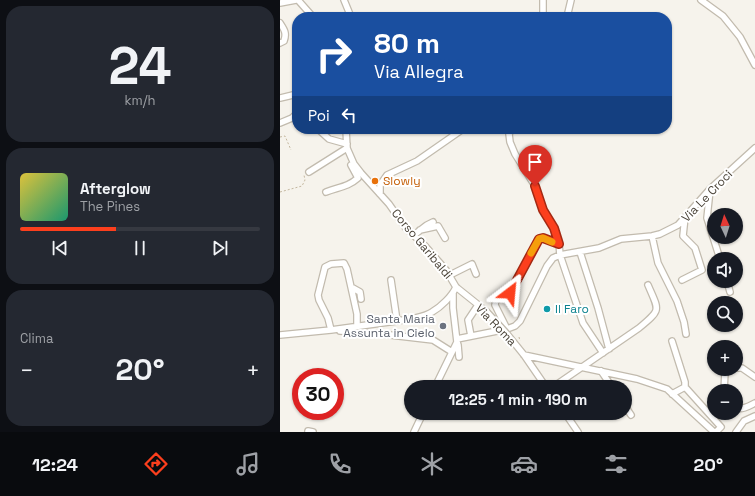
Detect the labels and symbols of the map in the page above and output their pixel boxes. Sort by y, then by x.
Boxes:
pin [518,145,552,186]
street label: Via Le Croci [678,166,736,226]
place label: Slowly [383,173,421,189]
marker: Slowly [370,176,380,186]
street label: Corso Garibaldi [388,206,456,282]
north arrow [707,208,743,244]
position arrow [489,272,531,314]
street label: Via Roma [472,301,520,350]
place label: Il Faro [555,301,589,317]
marker: Il Faro [542,304,552,314]
place label: Santa Maria Assunta in Cielo [343,311,435,341]
marker: Santa Maria Assunta in Cielo [438,321,448,331]
speed limit sign: 30 [292,368,344,420]

